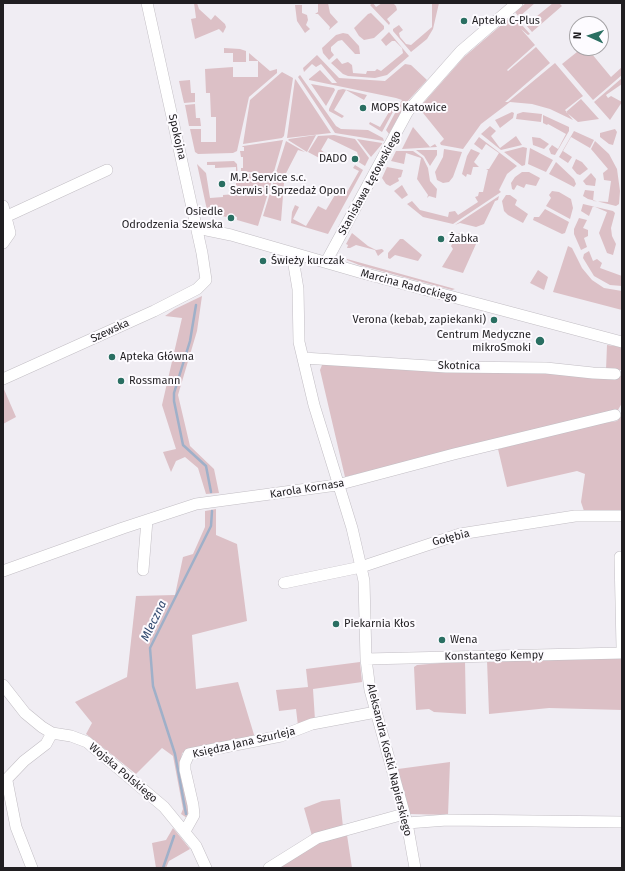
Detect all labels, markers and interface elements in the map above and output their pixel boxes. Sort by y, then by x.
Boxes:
place label: Apteka C-Plus [472,14,540,28]
marker: Apteka C-Plus [459,16,469,26]
north arrow [569,16,609,56]
text: N [571,31,584,39]
place label: MOPS Katowice [371,101,447,115]
marker: MOPS Katowice [358,103,368,113]
street label: Spokojna [165,113,189,161]
street label: Stanisława Łętowskiego [336,128,404,238]
place label: DADO [319,152,347,166]
marker: DADO [350,154,360,164]
place label: M.P. Service s.c. Serwis i Sprzedaż Opon [230,171,346,197]
marker: M.P. Service s.c. Serwis i Sprzedaż Opon [217,179,227,189]
place label: Osiedle Odrodzenia Szewska [122,205,223,231]
marker: Osiedle Odrodzenia Szewska [226,213,236,223]
place label: Żabka [449,232,479,246]
marker: Żabka [436,234,446,244]
place label: Świeży kurczak [271,254,344,268]
marker: Świeży kurczak [258,256,268,266]
street label: Marcina Radockiego [359,267,459,305]
place label: Verona (kebab, zapiekanki) [353,313,486,327]
marker: Verona (kebab, zapiekanki) [489,315,499,325]
street label: Szewska [89,316,131,346]
place label: Centrum Medyczne mikroSmoki [437,328,531,354]
marker: Centrum Medyczne mikroSmoki [534,335,546,347]
place label: Apteka Główna [120,350,194,364]
marker: Apteka Główna [107,352,117,362]
street label: Skotnica [438,359,480,373]
place label: Rossmann [129,374,180,388]
marker: Rossmann [116,376,126,386]
street label: Karola Kornasa [269,477,345,501]
street label: Gołębia [431,527,471,549]
water label: Mleczna [138,598,170,644]
place label: Piekarnia Kłos [344,617,415,631]
marker: Piekarnia Kłos [331,619,341,629]
place label: Wena [450,633,477,647]
marker: Wena [437,635,447,645]
street label: Konstantego Kempy [444,649,544,663]
street label: Aleksandra Kostki Napierskiego [364,683,414,837]
street label: Księdza Jana Szurleja [191,725,297,761]
street label: Wojska Polskiego [86,740,160,806]

